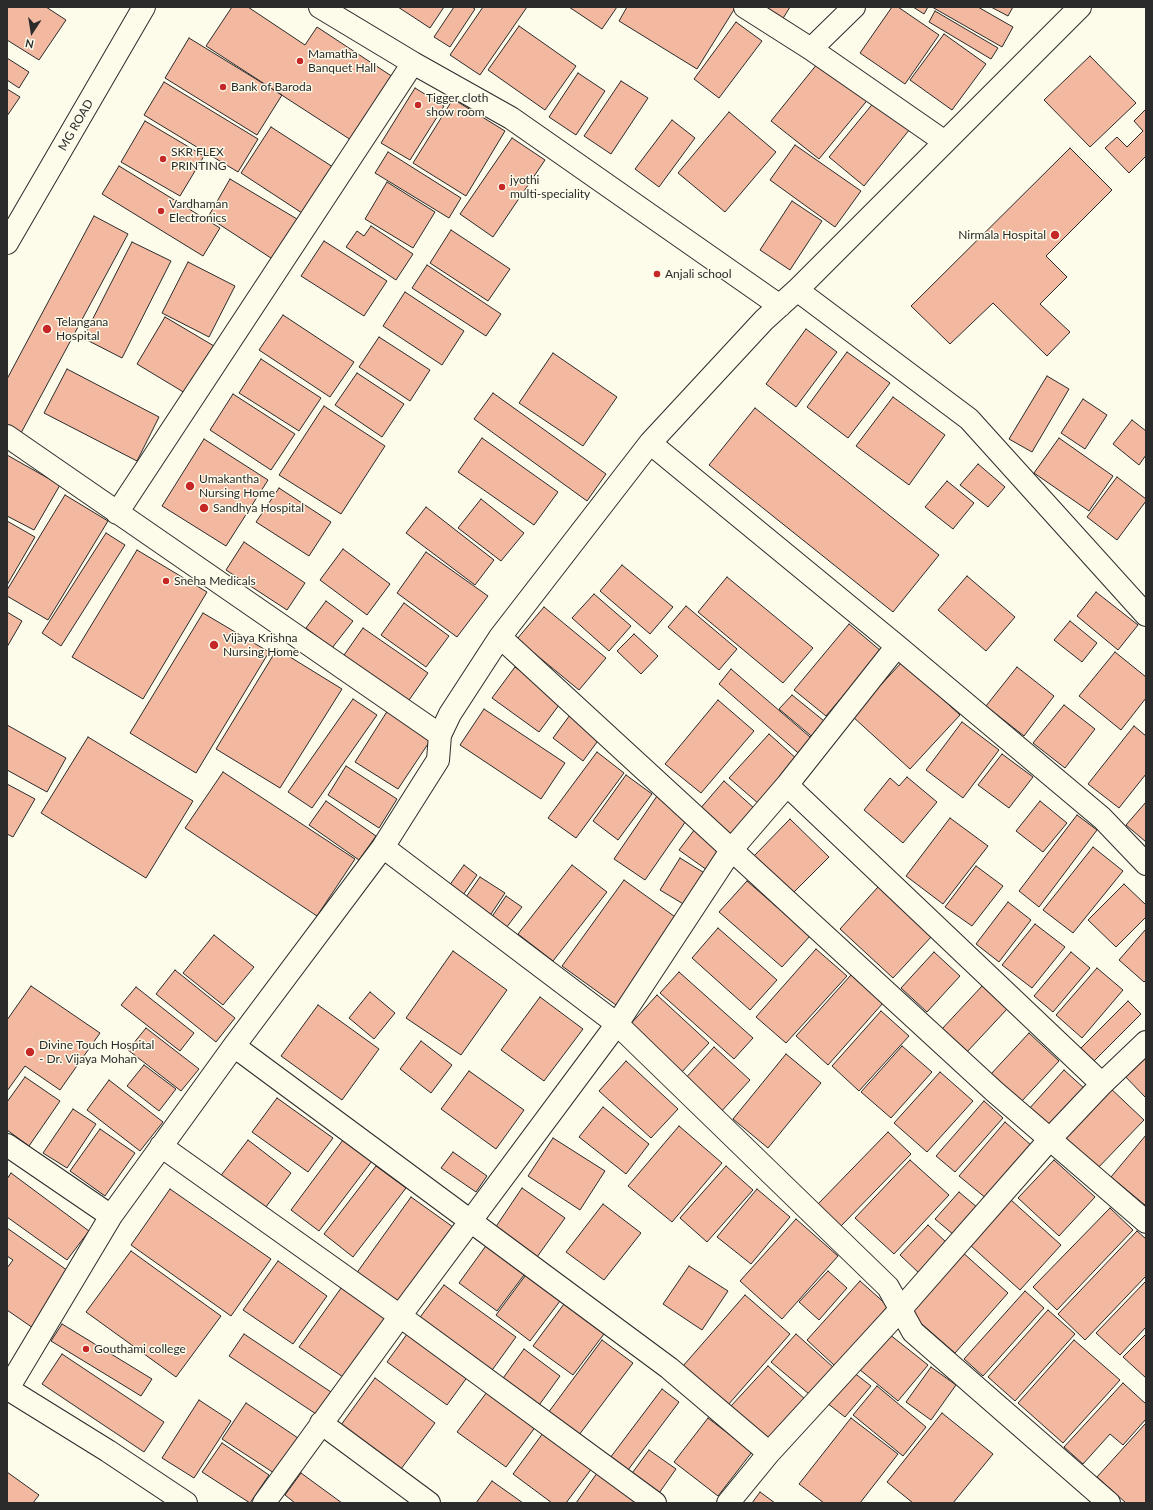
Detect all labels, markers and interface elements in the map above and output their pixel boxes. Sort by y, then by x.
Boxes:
north arrow [12,12,52,52]
text: N [24,37,35,51]
place label: Mamatha Banquet Hall [308,47,376,75]
marker: Mamatha Banquet Hall [295,56,305,66]
place label: Bank of Baroda [231,80,312,94]
marker: Bank of Baroda [218,82,228,92]
place label: Tigger cloth show room [426,91,488,119]
street label: MG ROAD [56,97,96,153]
marker: Tigger cloth show room [413,100,423,110]
place label: SKR FLEX PRINTING [171,145,227,173]
marker: SKR FLEX PRINTING [158,154,168,164]
place label: jyothi multi-speciality [510,173,590,201]
marker: jyothi multi-speciality [497,182,507,192]
place label: Vardhaman Electronics [169,197,228,225]
marker: Vardhaman Electronics [156,206,166,216]
place label: Nirmala Hospital [958,228,1046,242]
marker: Nirmala Hospital [1049,229,1061,241]
place label: Anjali school [665,267,731,281]
marker: Anjali school [652,269,662,279]
place label: Telangana Hospital [56,315,108,343]
marker: Telangana Hospital [41,323,53,335]
place label: Umakantha Nursing Home [199,472,275,500]
marker: Umakantha Nursing Home [184,480,196,492]
place label: Sandhya Hospital [213,501,304,515]
marker: Sandhya Hospital [198,502,210,514]
place label: Sneha Medicals [174,574,256,588]
marker: Sneha Medicals [161,576,171,586]
place label: Vijaya Krishna Nursing Home [223,631,299,659]
marker: Vijaya Krishna Nursing Home [208,639,220,651]
place label: Divine Touch Hospital - Dr. Vijaya Mohan [39,1038,154,1066]
marker: Divine Touch Hospital - Dr. Vijaya Mohan [24,1046,36,1058]
place label: Gouthami college [94,1342,186,1356]
marker: Gouthami college [81,1344,91,1354]

